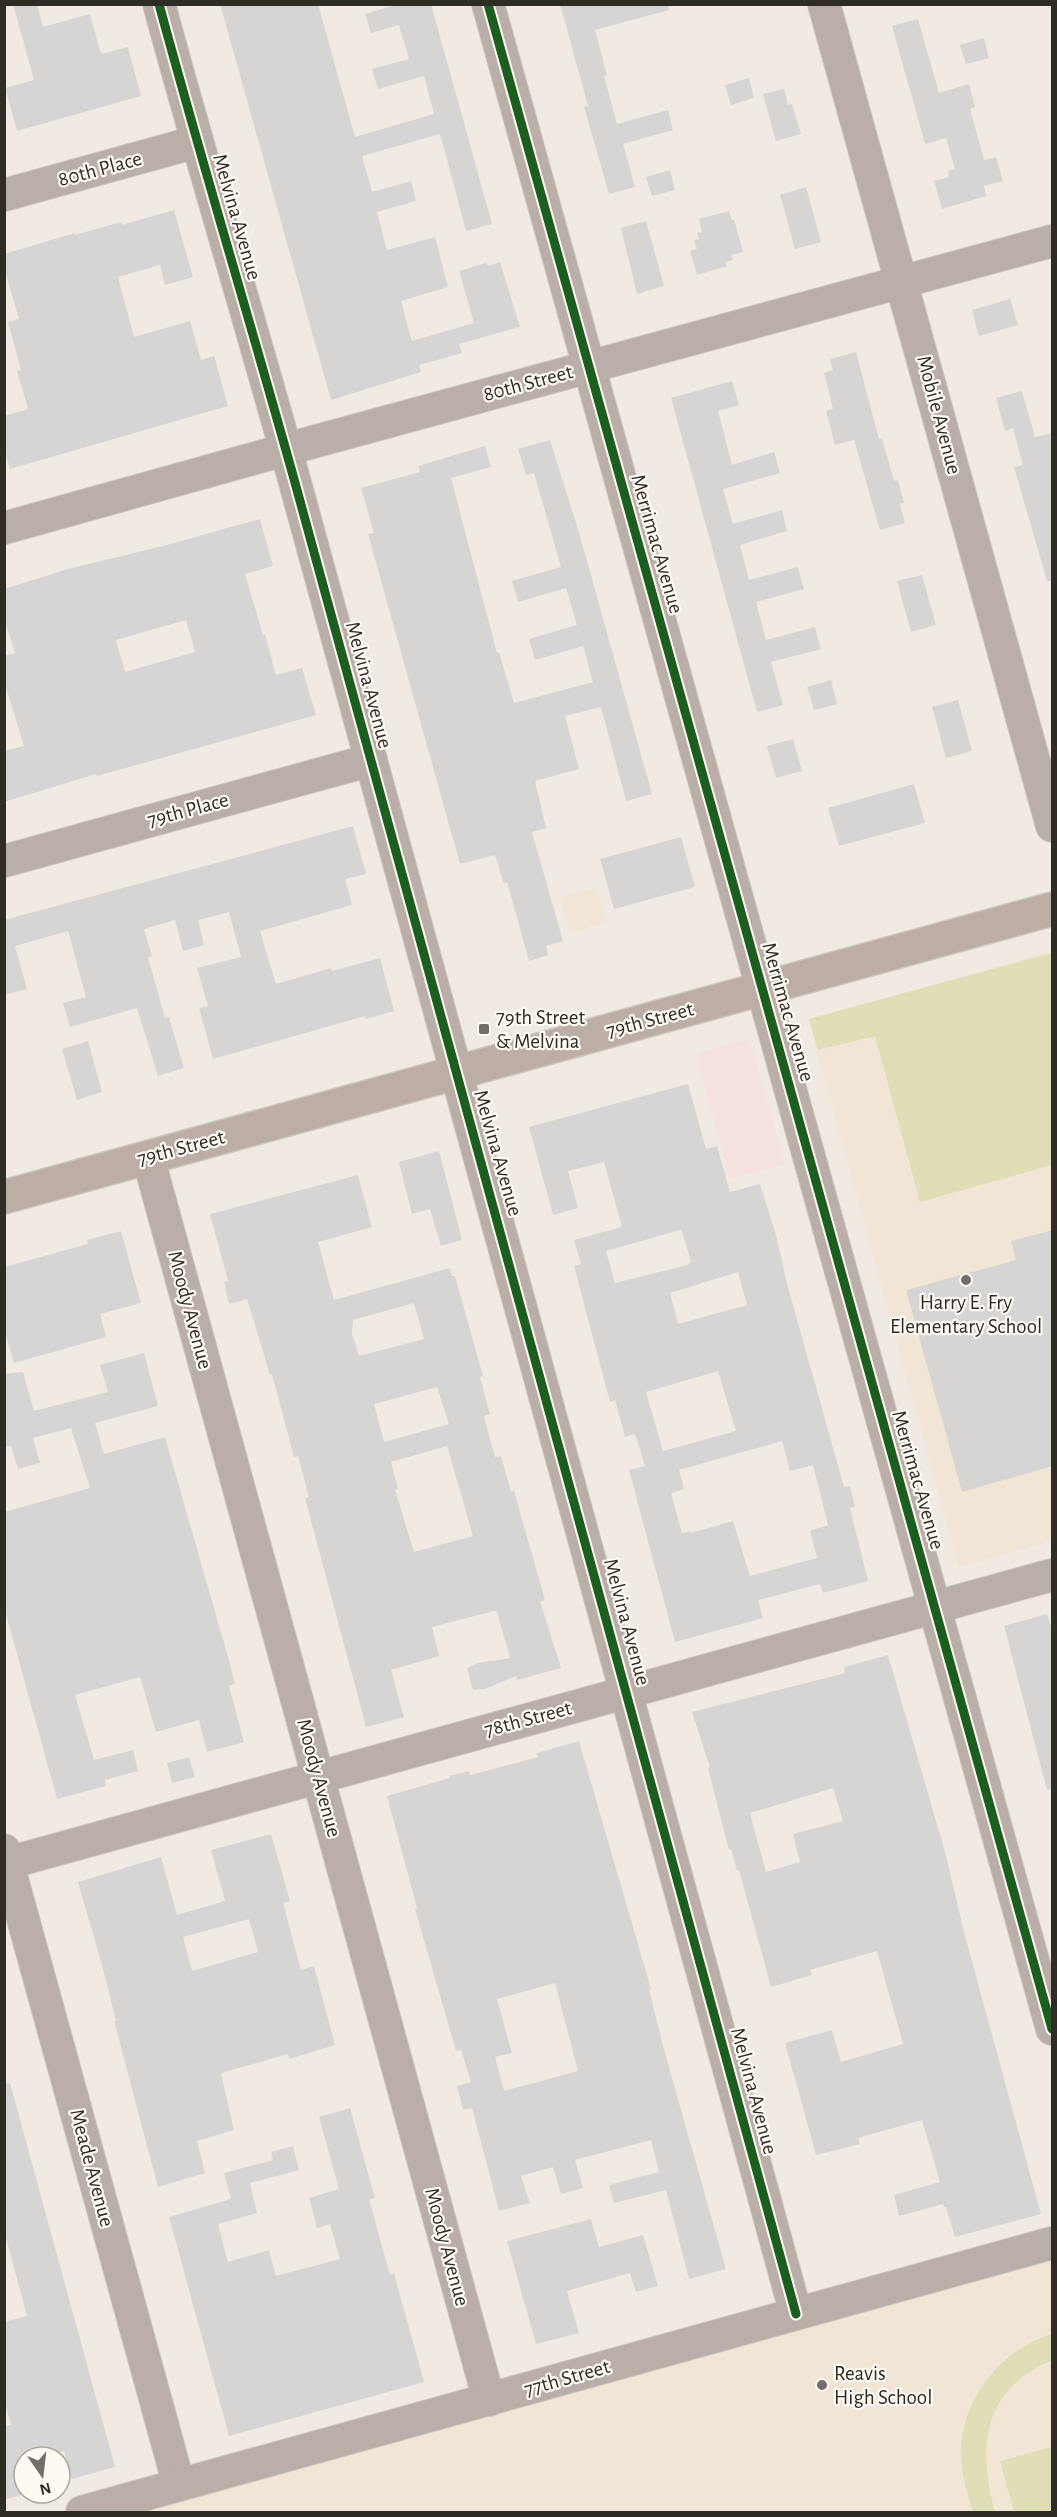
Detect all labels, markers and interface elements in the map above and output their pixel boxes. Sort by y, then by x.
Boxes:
street label: 80th Place [56,148,144,190]
street label: Melvina Avenue [209,152,265,282]
street label: Mobile Avenue [913,353,965,477]
street label: 80th Street [481,361,575,405]
street label: Merrimac Avenue [627,472,687,616]
street label: Melvina Avenue [342,619,396,751]
street label: 79th Place [145,789,231,831]
street label: Merrimac Avenue [758,940,818,1084]
street label: 79th Street [604,998,696,1042]
place label: 79th Street & Melvina [496,1007,585,1052]
marker: 79th Street & Melvina [477,1022,491,1036]
street label: Melvina Avenue [470,1088,526,1218]
street label: 79th Street [135,1126,227,1170]
street label: Moody Avenue [164,1249,216,1371]
marker: Harry E. Fry Elementary School [959,1273,973,1287]
place label: Harry E. Fry Elementary School [890,1292,1042,1337]
street label: Merrimac Avenue [888,1408,948,1552]
street label: Melvina Avenue [600,1556,654,1688]
street label: 78th Street [482,1697,574,1741]
street label: Moody Avenue [293,1717,345,1839]
street label: Melvina Avenue [727,2025,781,2157]
street label: Meade Avenue [66,2107,118,2229]
street label: Moody Avenue [421,2186,473,2308]
street label: 77th Street [522,2356,612,2400]
place label: Reavis High School [834,2363,932,2408]
marker: Reavis High School [815,2378,829,2392]
north arrow [12,2445,72,2505]
text: N [38,2479,53,2498]

